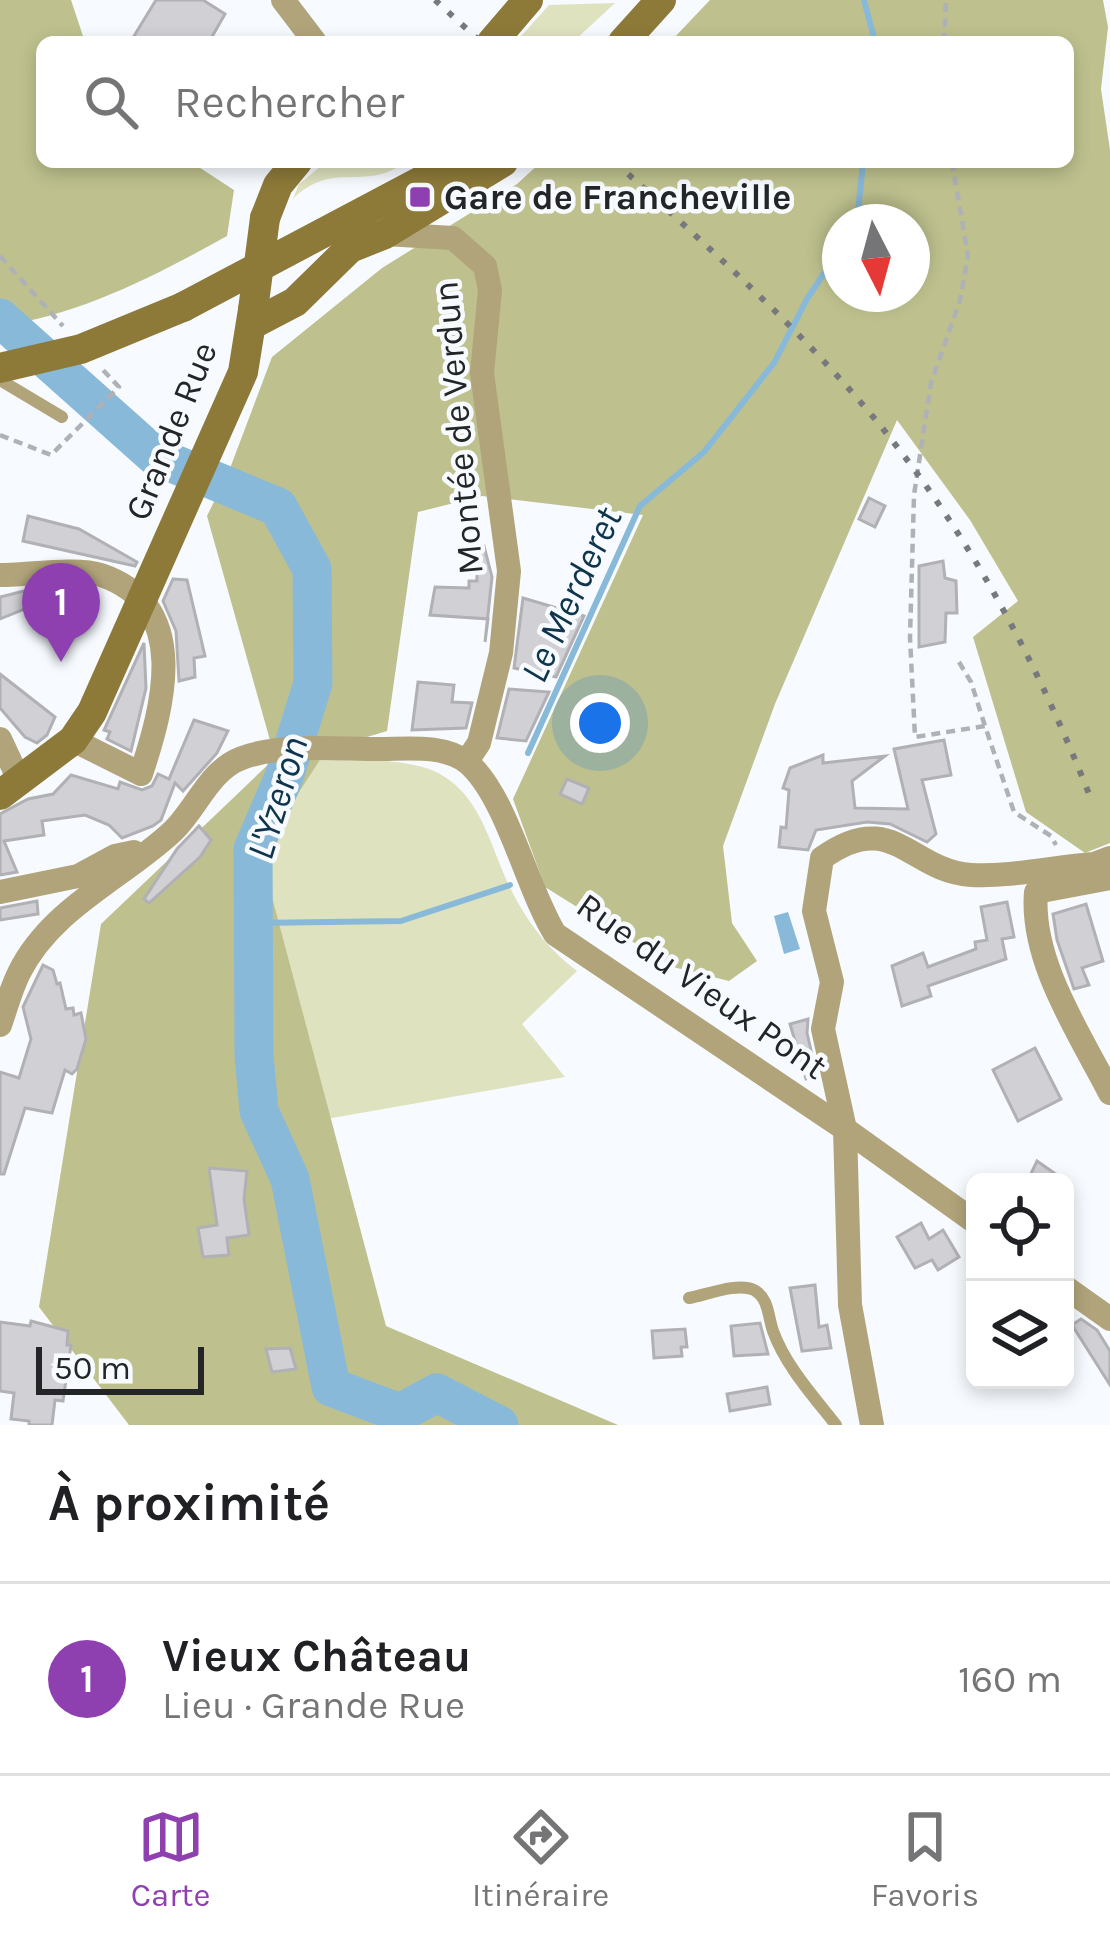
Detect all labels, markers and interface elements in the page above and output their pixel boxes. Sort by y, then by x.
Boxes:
search box [36,36,1074,168]
icon: search [78,69,144,135]
text: Rechercher [174,76,404,128]
place label: Gare de Francheville [444,176,791,218]
marker: Gare de Francheville [407,184,433,210]
north arrow [822,204,930,312]
street label: Montée de Verdun [424,279,492,577]
street label: Grande Rue [116,336,226,526]
water label: Le Merderet [511,500,632,690]
pin: 1 [22,563,100,662]
your location [570,693,630,753]
water label: L'Yzeron [237,731,317,865]
street label: Rue du Vieux Pont [569,884,835,1088]
map controls [966,1173,1074,1389]
button: locate [966,1173,1074,1281]
button: layers [966,1281,1074,1389]
scale bar [36,1341,204,1394]
text: 50 m [54,1349,131,1387]
text: À proximité [48,1473,330,1533]
text: Vieux Château [162,1630,471,1682]
text: 1 [80,1656,94,1702]
text: 160 m [958,1656,1062,1702]
text: Lieu · Grande Rue [162,1682,465,1728]
tab: Carte [131,1804,210,1914]
tab: Itinéraire [472,1804,609,1914]
tab: Favoris [871,1804,979,1914]

